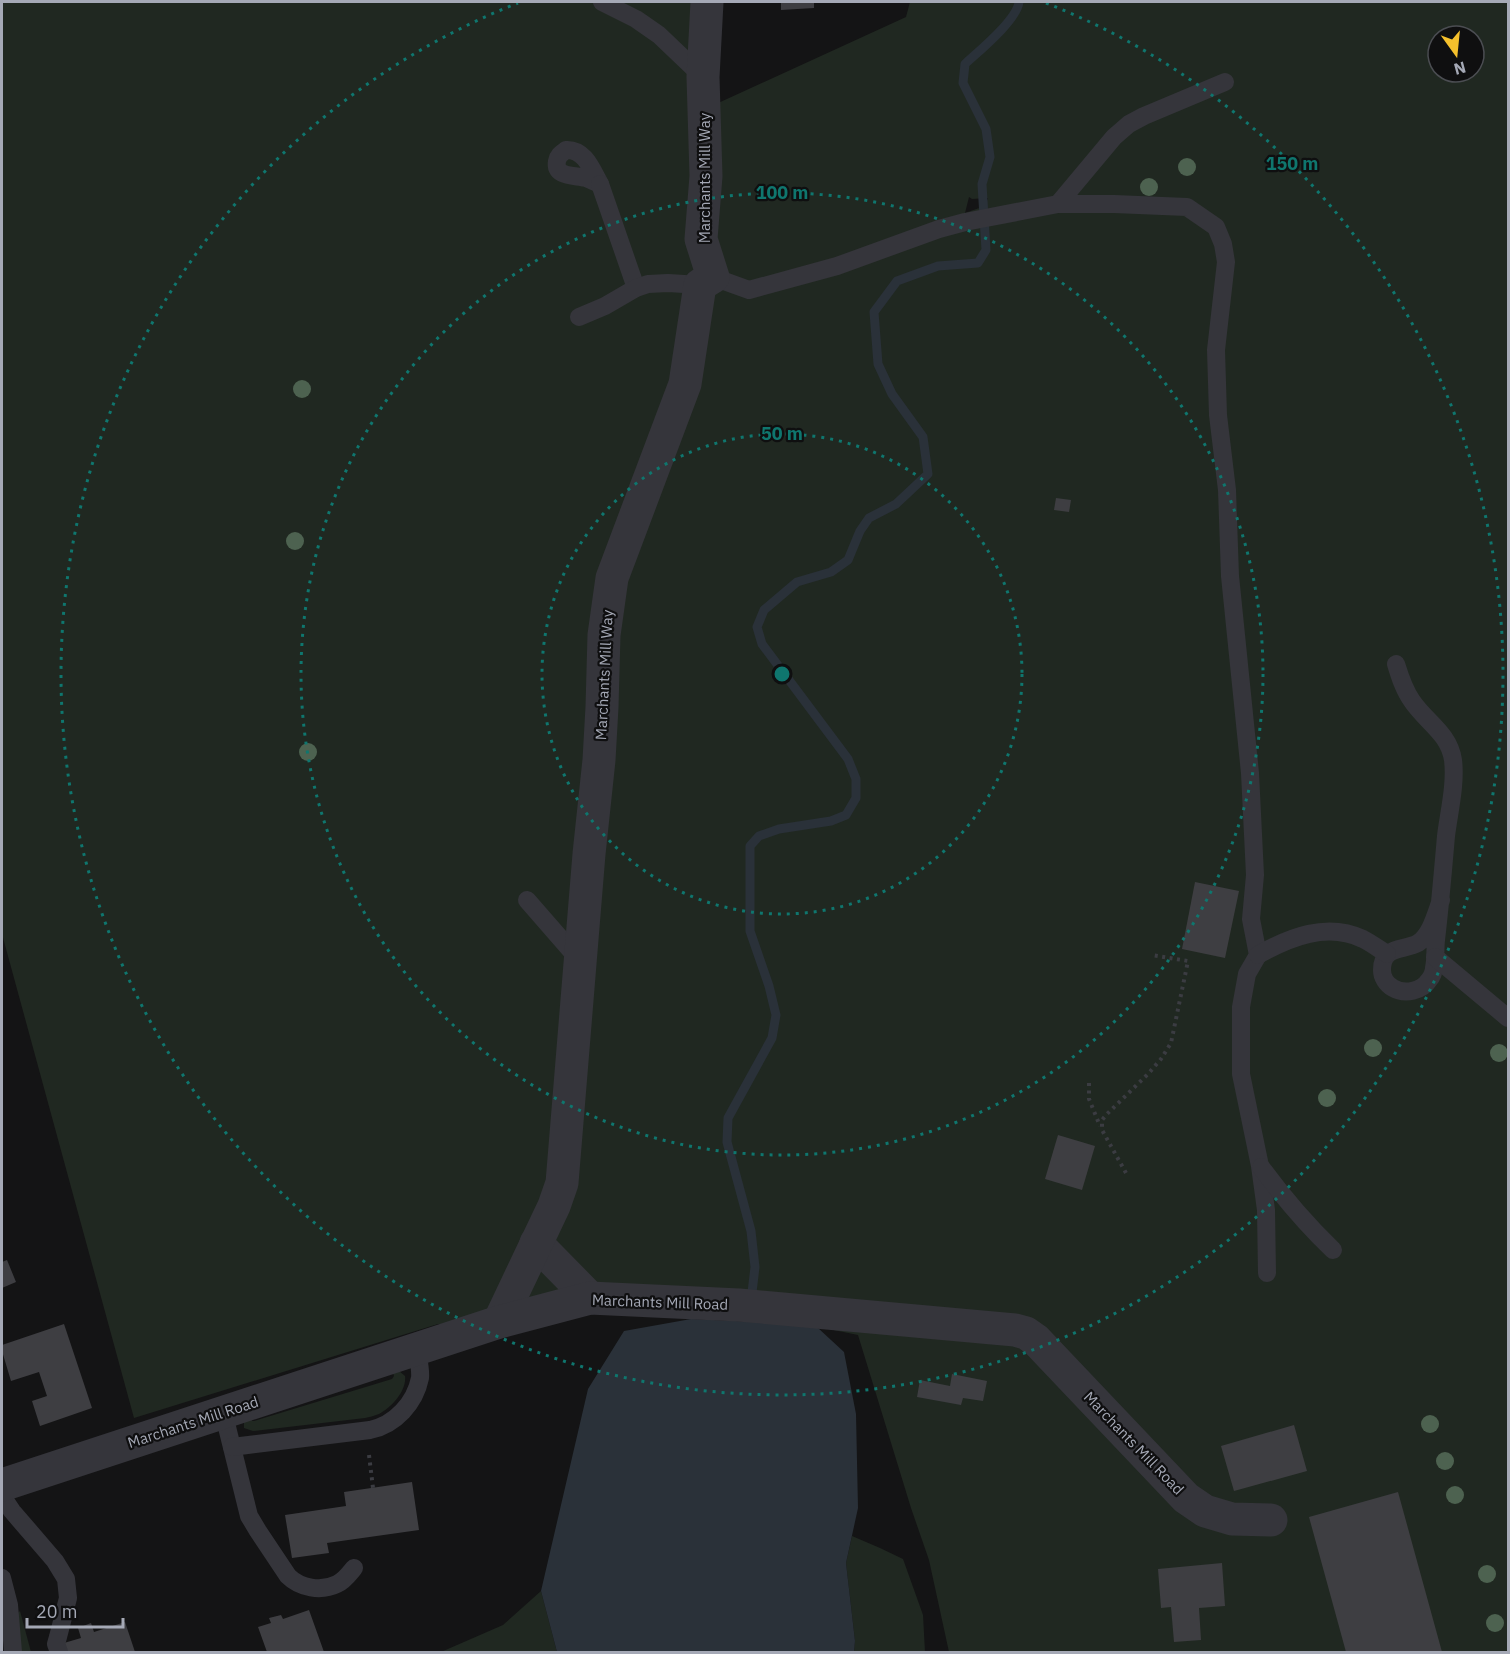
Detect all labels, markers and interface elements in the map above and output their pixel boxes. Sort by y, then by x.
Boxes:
north arrow [1426,24,1486,84]
text: N [1452,57,1468,80]
street label: Marchants Mill Way [695,112,714,243]
text: 150 m [1266,152,1318,175]
text: 100 m [756,181,808,204]
text: 50 m [761,422,803,445]
street label: Marchants Mill Way [591,609,617,741]
centre of rings [772,664,792,684]
street label: Marchants Mill Road [592,1290,728,1314]
street label: Marchants Mill Road [1080,1387,1188,1499]
street label: Marchants Mill Road [125,1392,261,1452]
scale bar [27,1591,123,1629]
text: 20 m [36,1600,78,1623]

